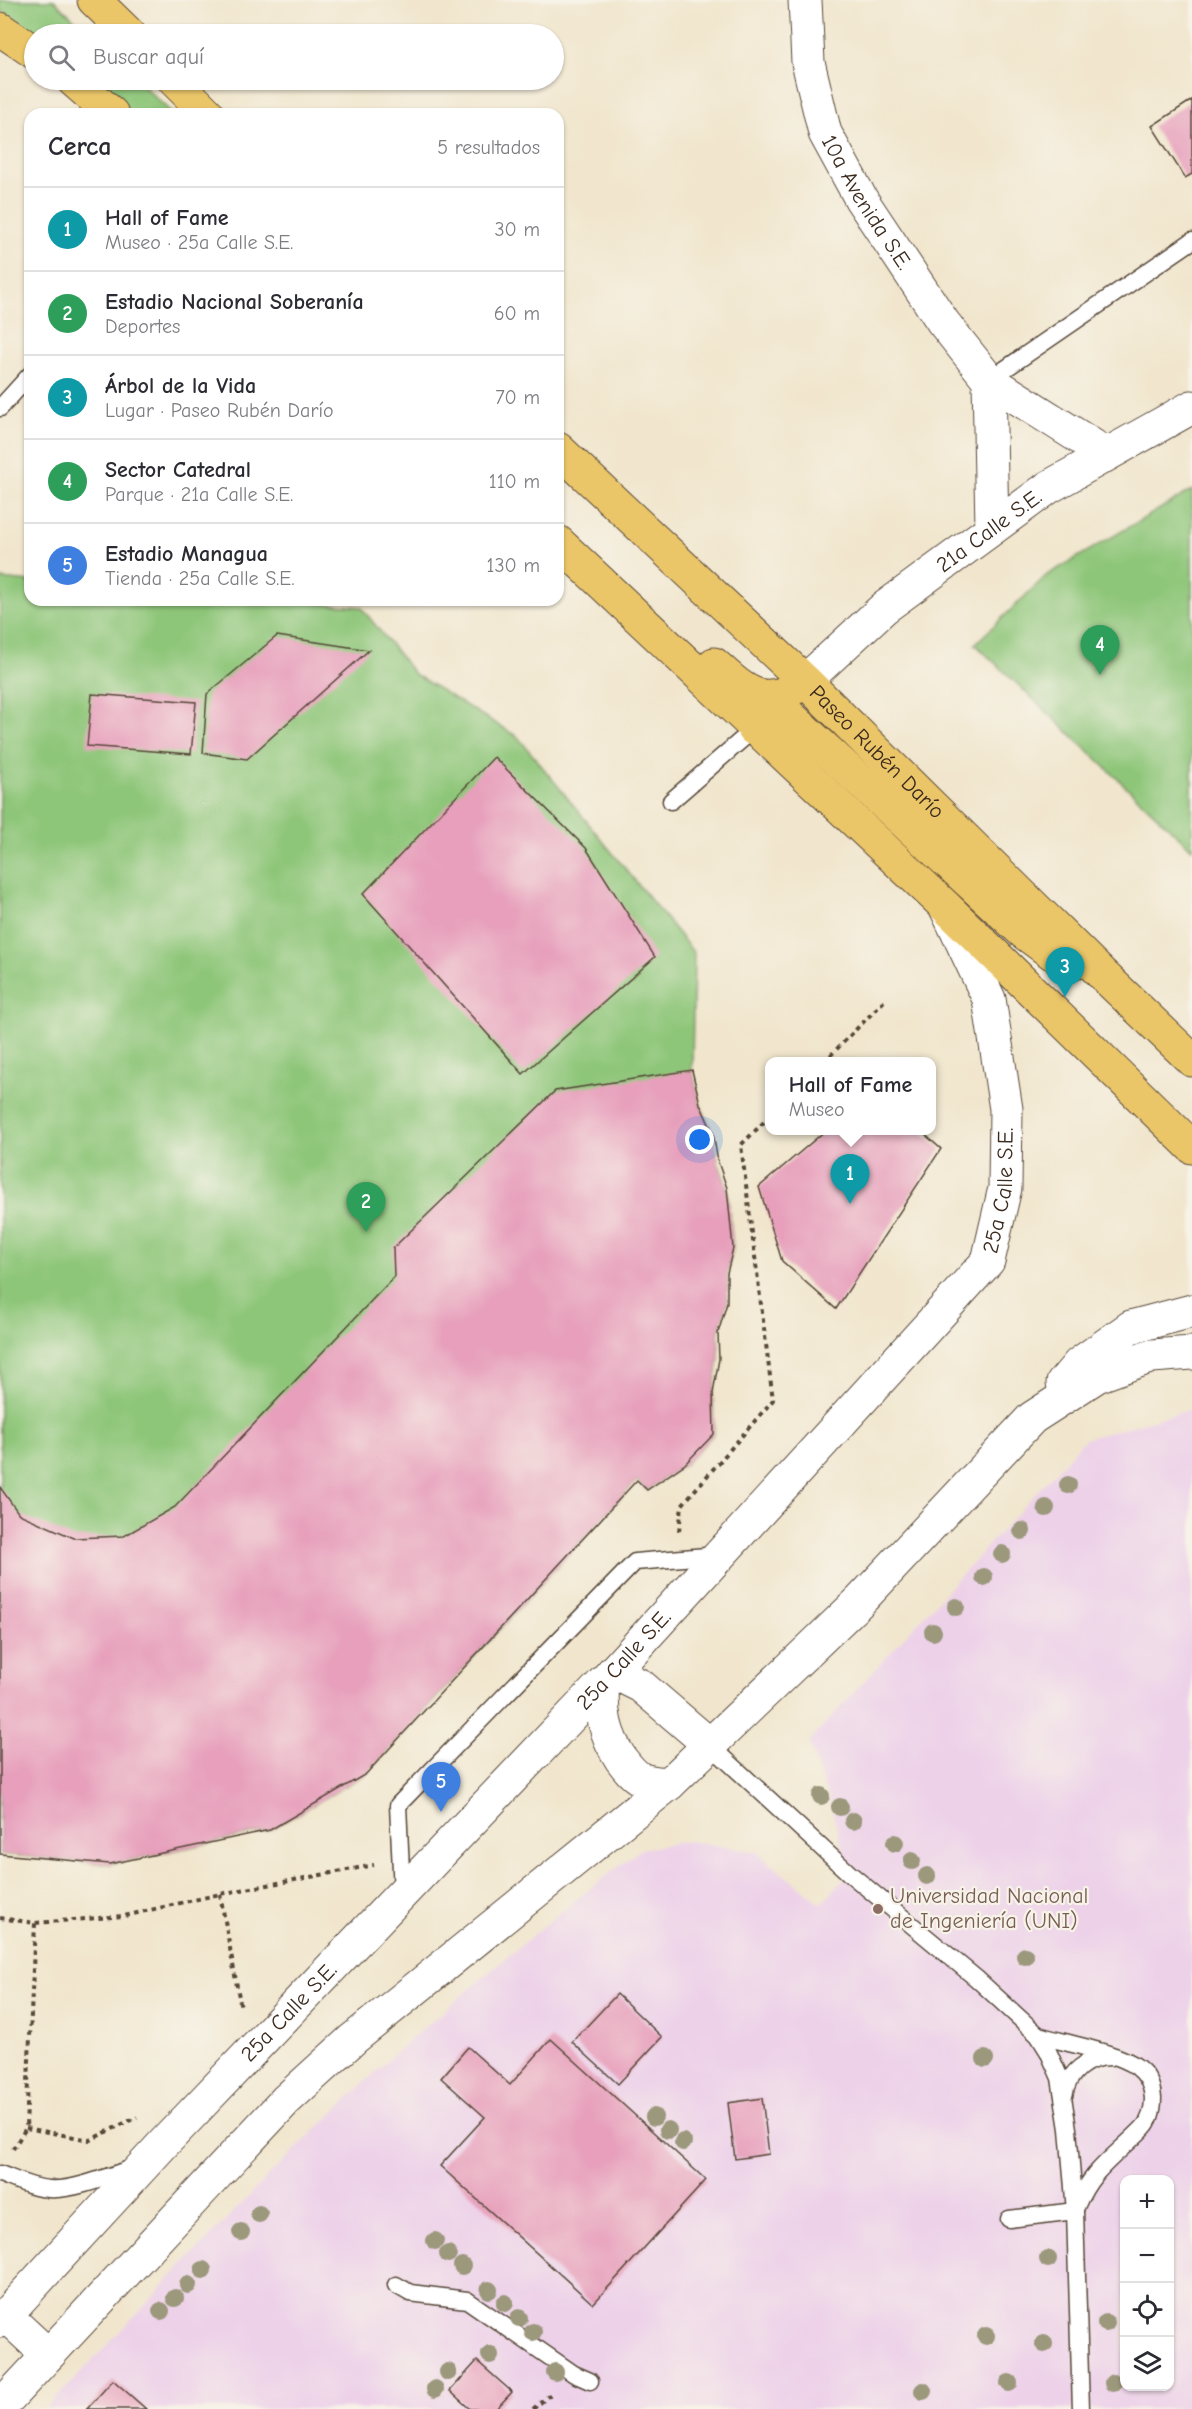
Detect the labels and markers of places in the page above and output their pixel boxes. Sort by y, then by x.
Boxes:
pin: 4 [1080,626,1120,675]
pin: 3 [1046,948,1084,997]
pin: 1 [830,1154,870,1204]
pin: 2 [346,1182,386,1232]
pin: 5 [422,1762,460,1812]
place label: Universidad Nacional de Ingeniería (UNI) [890,1883,1088,1934]
marker: Universidad Nacional de Ingeniería (UNI) [871,1902,885,1916]

